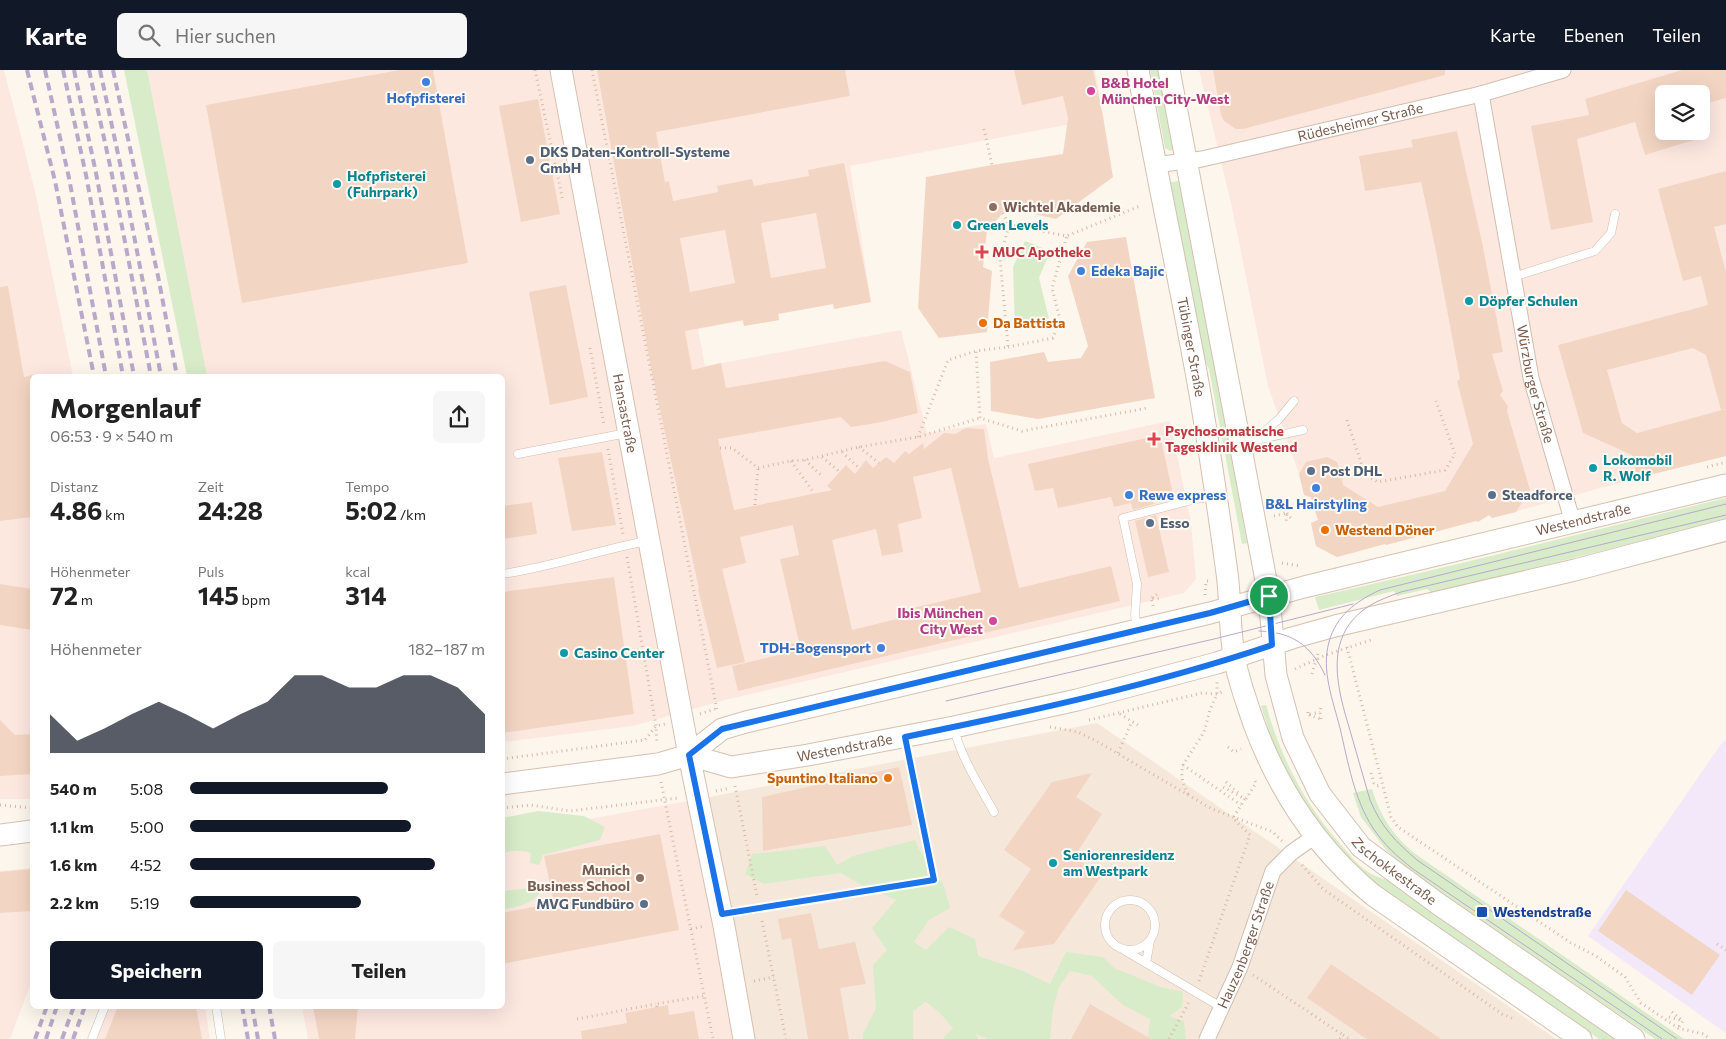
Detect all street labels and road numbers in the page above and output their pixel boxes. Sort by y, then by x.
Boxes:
street label: Rüdesheimer Straße [1296,99,1425,144]
street label: Tübinger Straße [1174,295,1209,398]
street label: Würzburger Straße [1514,323,1558,445]
street label: Hansastraße [610,372,641,454]
street label: Westendstraße [1534,499,1632,539]
street label: Westendstraße [796,730,894,765]
street label: Zschokkestraße [1348,833,1440,908]
street label: Hauzenberger Straße [1213,879,1277,1011]

